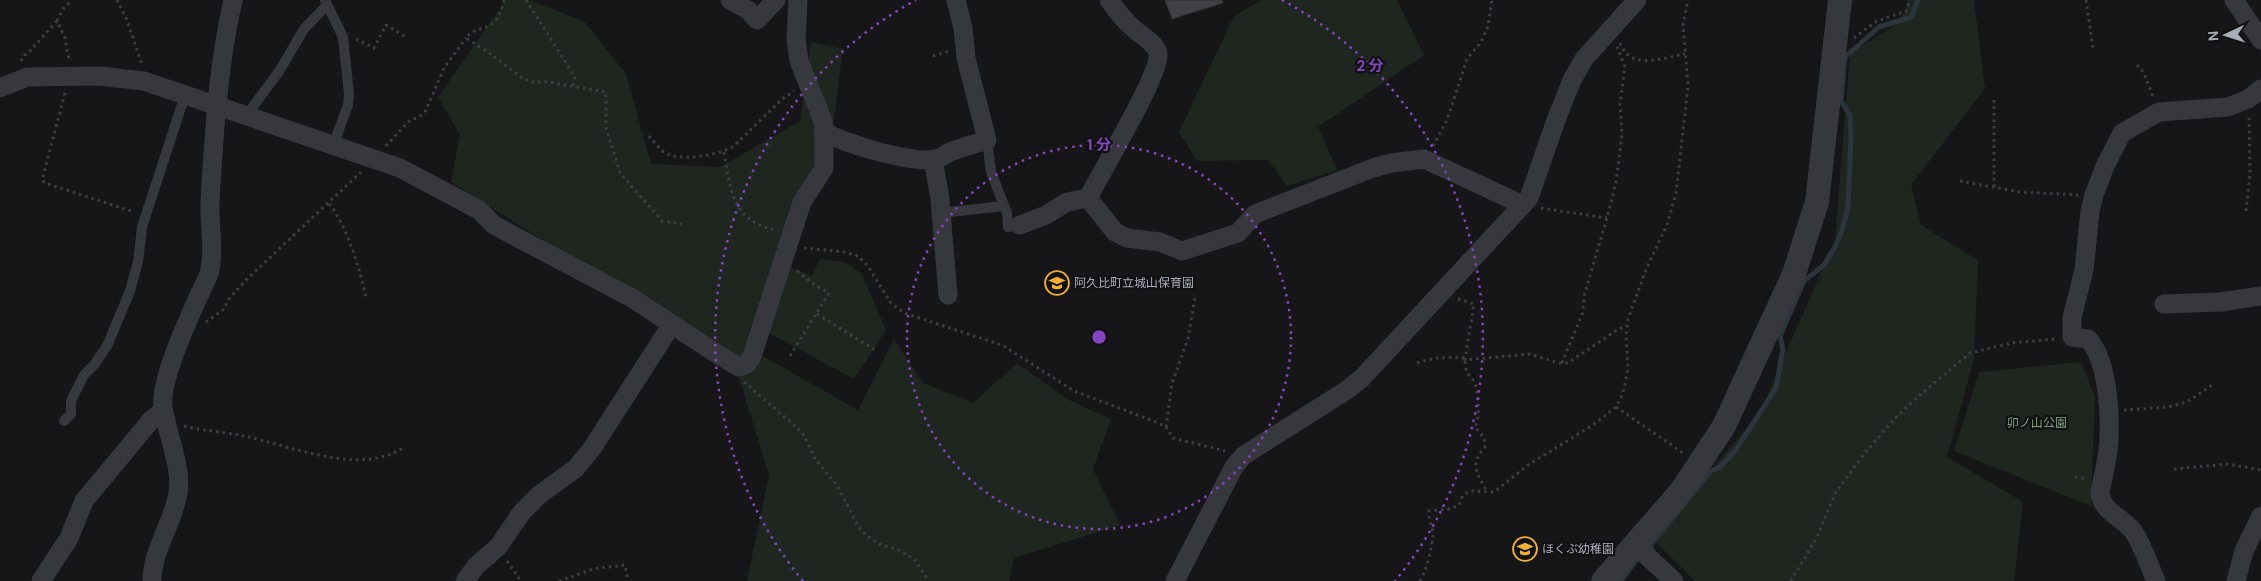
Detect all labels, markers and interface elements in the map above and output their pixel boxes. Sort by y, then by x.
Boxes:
north arrow [2201,10,2251,60]
text: N [2204,30,2222,42]
text: 2 分 [1356,56,1384,76]
text: 1 分 [1087,135,1111,155]
school or university icon: 阿久比町立城山保育園 [1044,270,1070,296]
place label: 阿久比町立城山保育園 [1074,275,1194,291]
centre of rings [1090,328,1108,346]
park label: 卯ノ山公園 [2007,415,2067,431]
school or university icon: ほくぶ幼稚園 [1512,536,1538,562]
place label: ほくぶ幼稚園 [1542,541,1614,557]

